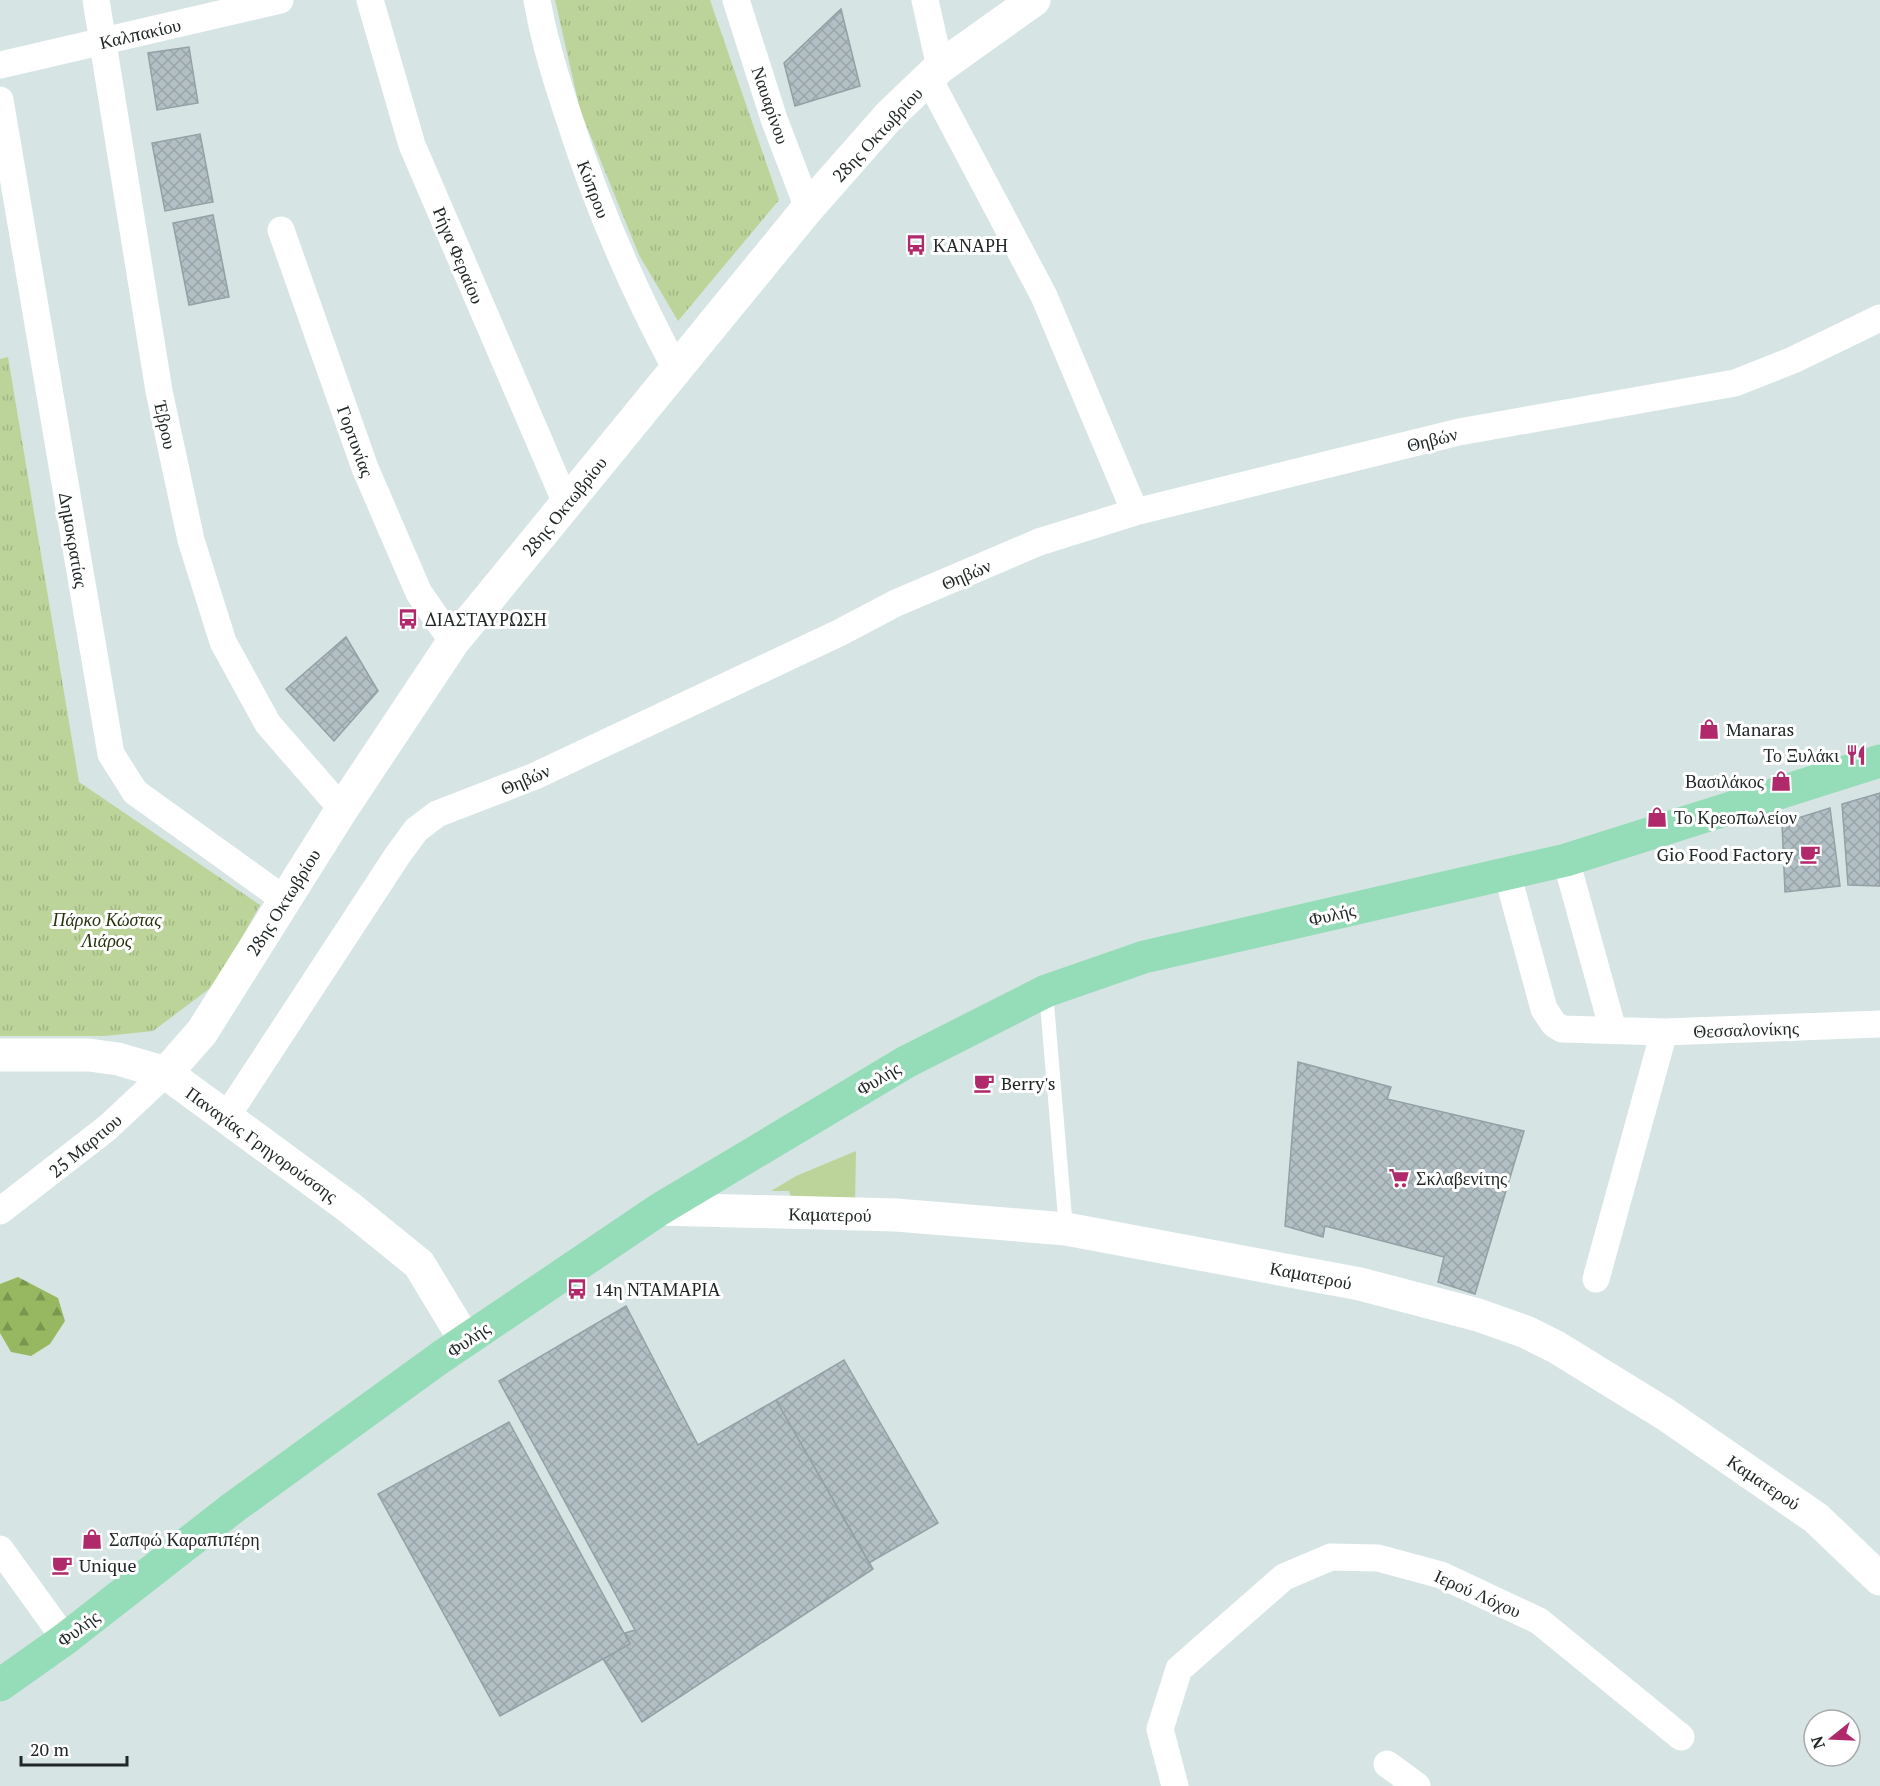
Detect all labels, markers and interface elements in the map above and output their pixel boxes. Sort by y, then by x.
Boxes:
street label: Καλπακίου [97,12,183,54]
street label: Ναυαρίνου [747,63,796,147]
street label: 28ης Οκτωβρίου [827,81,927,187]
street label: Κύπρου [572,157,616,221]
street label: Ρήγα Φεραίου [428,203,490,307]
bus stop icon: ΚΑΝΑΡΗ [904,233,928,257]
place label: ΚΑΝΑΡΗ [933,233,1008,257]
street label: Έβρου [149,398,183,451]
street label: Γορτυνίας [332,402,380,480]
street label: Θηβών [1404,421,1460,457]
street label: 28ης Οκτωβρίου [516,451,612,561]
street label: Δημοκρατίας [54,490,94,590]
street label: Θηβών [938,553,994,595]
bus stop icon: ΔΙΑΣΤΑΥΡΩΣΗ [396,607,420,631]
place label: ΔΙΑΣΤΑΥΡΩΣΗ [425,607,547,631]
shop icon: Manaras [1697,717,1721,741]
place label: Manaras [1726,717,1794,741]
place label: Το Ξυλάκι [1763,743,1839,767]
restaurant icon: Το Ξυλάκι [1844,743,1868,767]
street label: Θηβών [497,758,553,800]
place label: Βασιλάκος [1685,769,1764,793]
shop icon: Βασιλάκος [1769,769,1793,793]
shop icon: Το Κρεοπωλείον [1645,805,1669,829]
place label: Το Κρεοπωλείον [1674,805,1797,829]
place label: Gio Food Factory [1657,842,1794,866]
cafe icon: Gio Food Factory [1798,842,1822,866]
street label: 28ης Οκτωβρίου [240,844,326,960]
street label: Φυλής [1306,897,1358,931]
park label: Πάρκο Κώστας Λιάρος [51,907,162,952]
street label: Θεσσαλονίκης [1693,1015,1799,1043]
street label: Φυλής [852,1056,904,1100]
cafe icon: Berry's [972,1071,996,1095]
place label: Berry's [1001,1071,1056,1095]
street label: Παναγίας Γρηγορούσσης [181,1081,343,1207]
street label: 25 Μαρτιου [44,1107,126,1182]
supermarket icon: Σκλαβενίτης [1387,1166,1411,1190]
place label: Σκλαβενίτης [1416,1166,1507,1190]
street label: Καματερού [788,1201,872,1227]
street label: Καματερού [1268,1255,1354,1295]
bus stop icon: 14η ΝΤΑΜΑΡΙΑ [565,1277,589,1301]
place label: 14η ΝΤΑΜΑΡΙΑ [594,1277,721,1301]
street label: Φυλής [442,1316,494,1362]
street label: Καματερού [1723,1449,1805,1515]
shop icon: Σαπφώ Καραπιπέρη [80,1527,104,1551]
place label: Σαπφώ Καραπιπέρη [109,1527,260,1551]
cafe icon: Unique [50,1553,74,1577]
place label: Unique [79,1553,136,1577]
street label: Ιερού Λόχου [1431,1563,1525,1623]
street label: Φυλής [52,1604,104,1652]
north arrow [1802,1708,1862,1768]
scale bar [21,1729,128,1767]
text: N [1805,1733,1830,1752]
text: 20 m [30,1737,70,1761]

